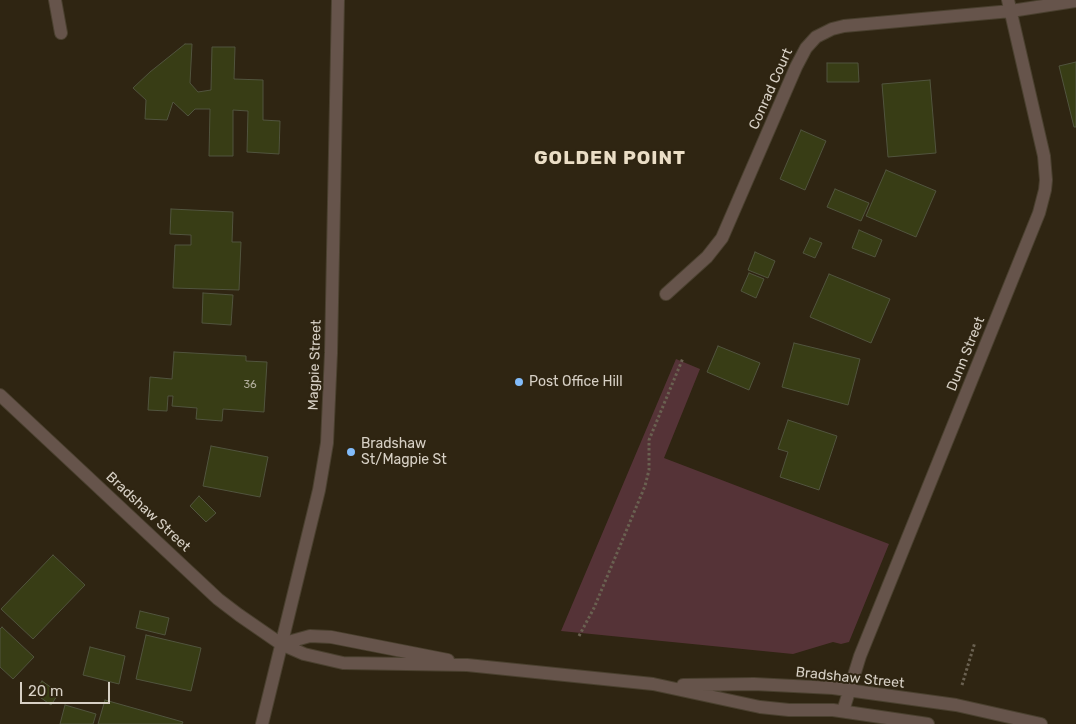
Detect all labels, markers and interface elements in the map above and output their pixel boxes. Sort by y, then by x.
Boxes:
street label: Conrad Court [746,46,796,132]
district label: GOLDEN POINT [532,148,688,170]
street label: Dunn Street [943,314,989,394]
street label: Magpie Street [305,319,325,411]
place label: Post Office Hill [529,374,623,390]
marker: Post Office Hill [513,376,525,388]
house number: 36 [243,378,257,392]
place label: Bradshaw St/Magpie St [361,436,447,468]
marker: Bradshaw St/Magpie St [345,446,357,458]
street label: Bradshaw Street [102,469,194,555]
street label: Bradshaw Street [795,664,905,692]
scale bar [22,672,112,704]
text: 20 m [28,682,63,700]

